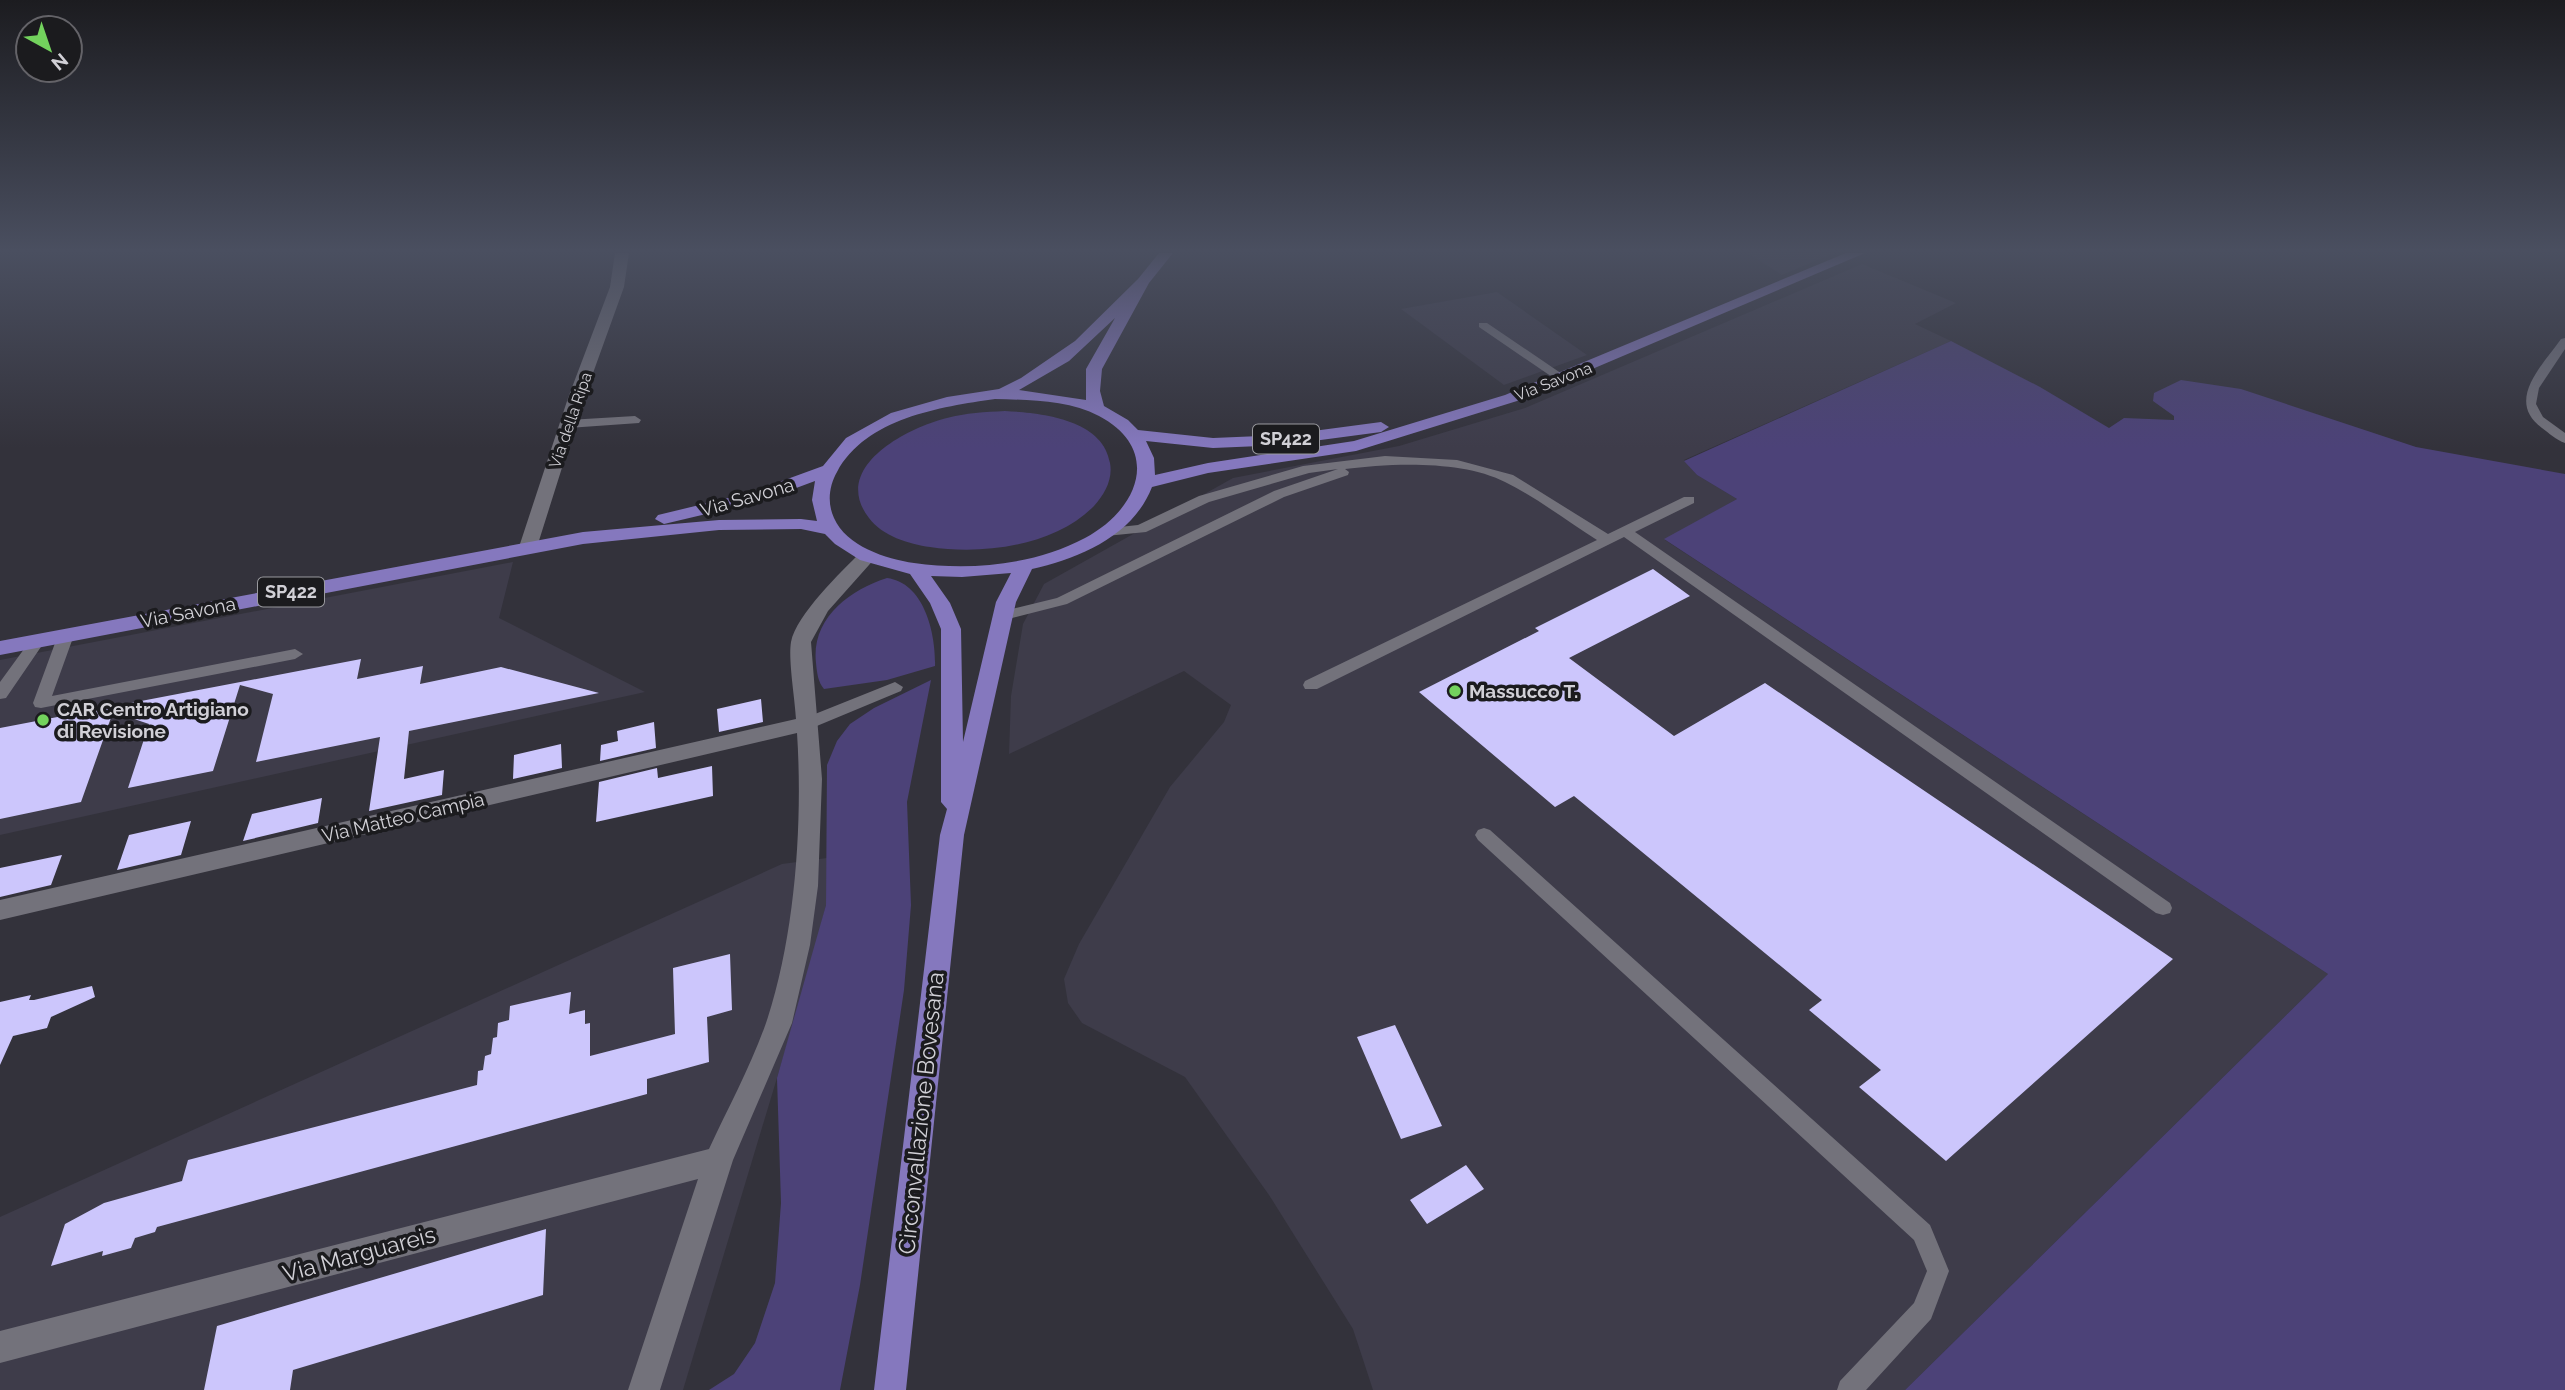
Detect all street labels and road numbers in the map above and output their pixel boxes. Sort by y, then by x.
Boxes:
street label: Via Savona [1512,358,1594,405]
street label: Via della Ripa [545,370,596,471]
road number: SP422 [1253,424,1319,454]
street label: Via Savona [698,473,796,521]
road number: SP422 [258,578,324,606]
street label: Via Savona [139,592,237,632]
street label: Via Matteo Campia [320,788,486,846]
street label: Circonvallazione Bovesana [892,970,949,1255]
street label: Via Marguareis [279,1220,438,1287]

